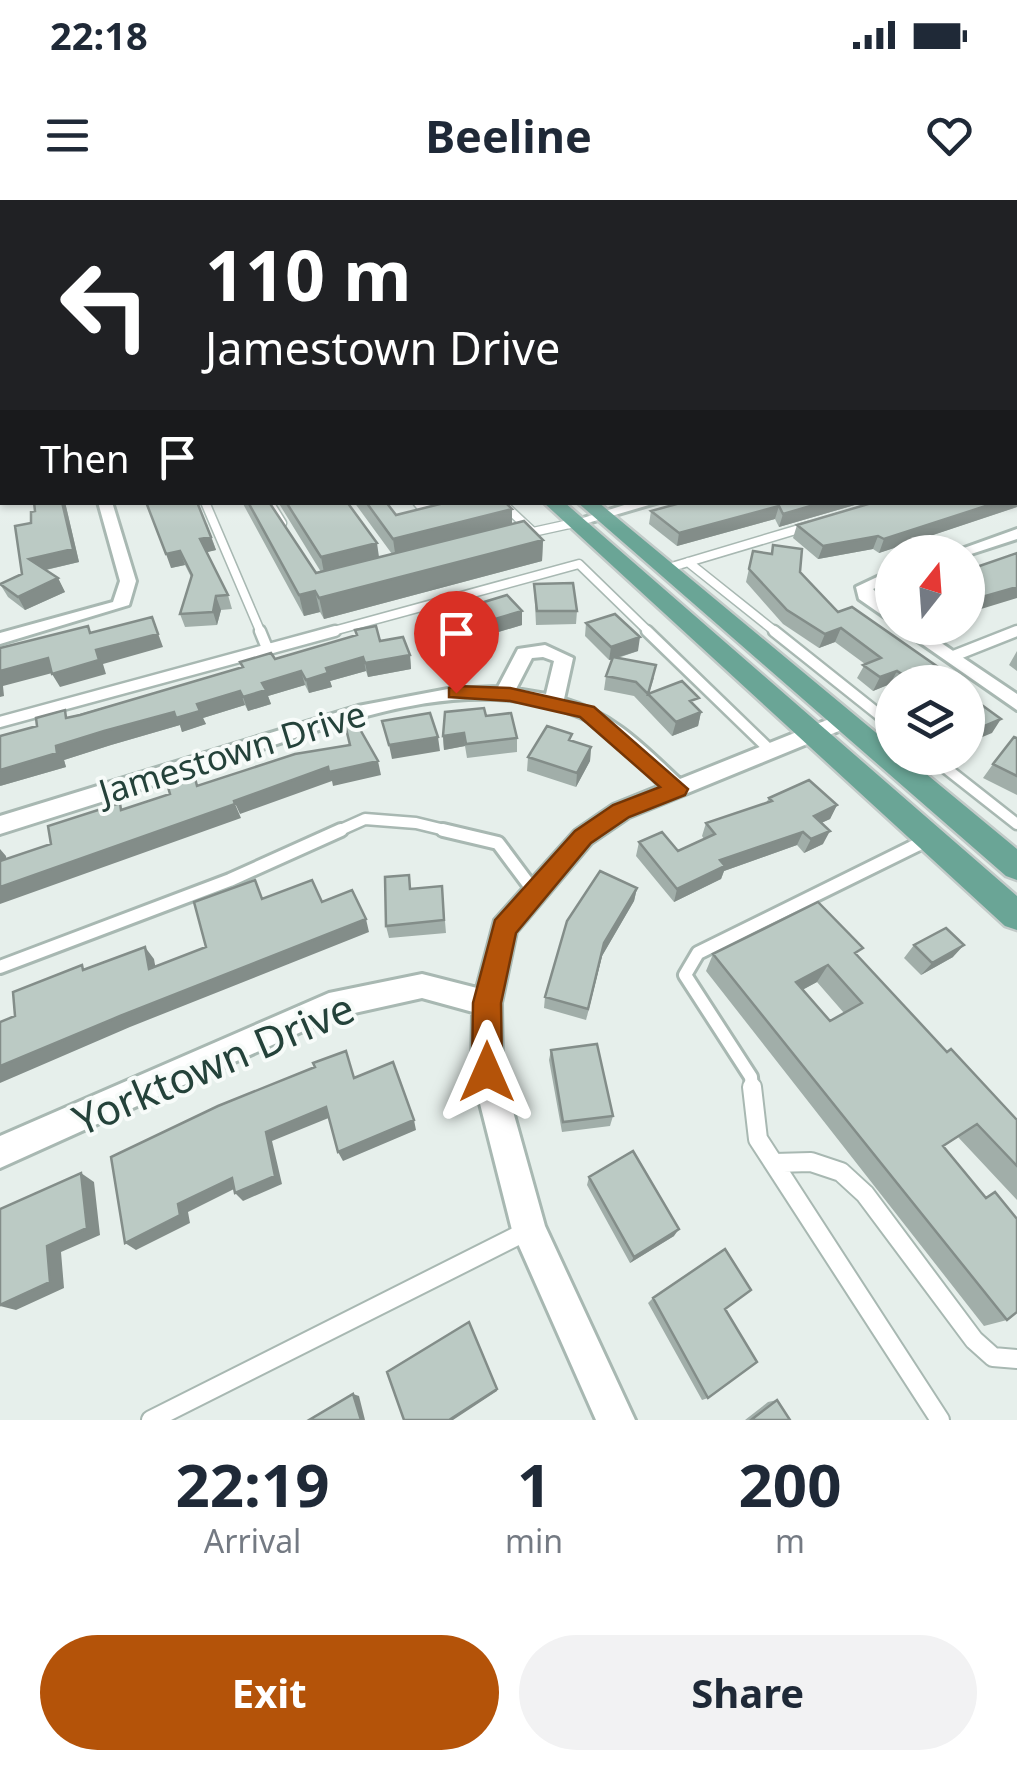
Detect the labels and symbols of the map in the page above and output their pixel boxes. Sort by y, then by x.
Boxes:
north arrow [875,535,985,645]
pin [414,591,499,694]
street label: Jamestown Drive [90,689,371,816]
street label: Yorktown Drive [64,978,362,1148]
position arrow [435,1020,539,1124]

